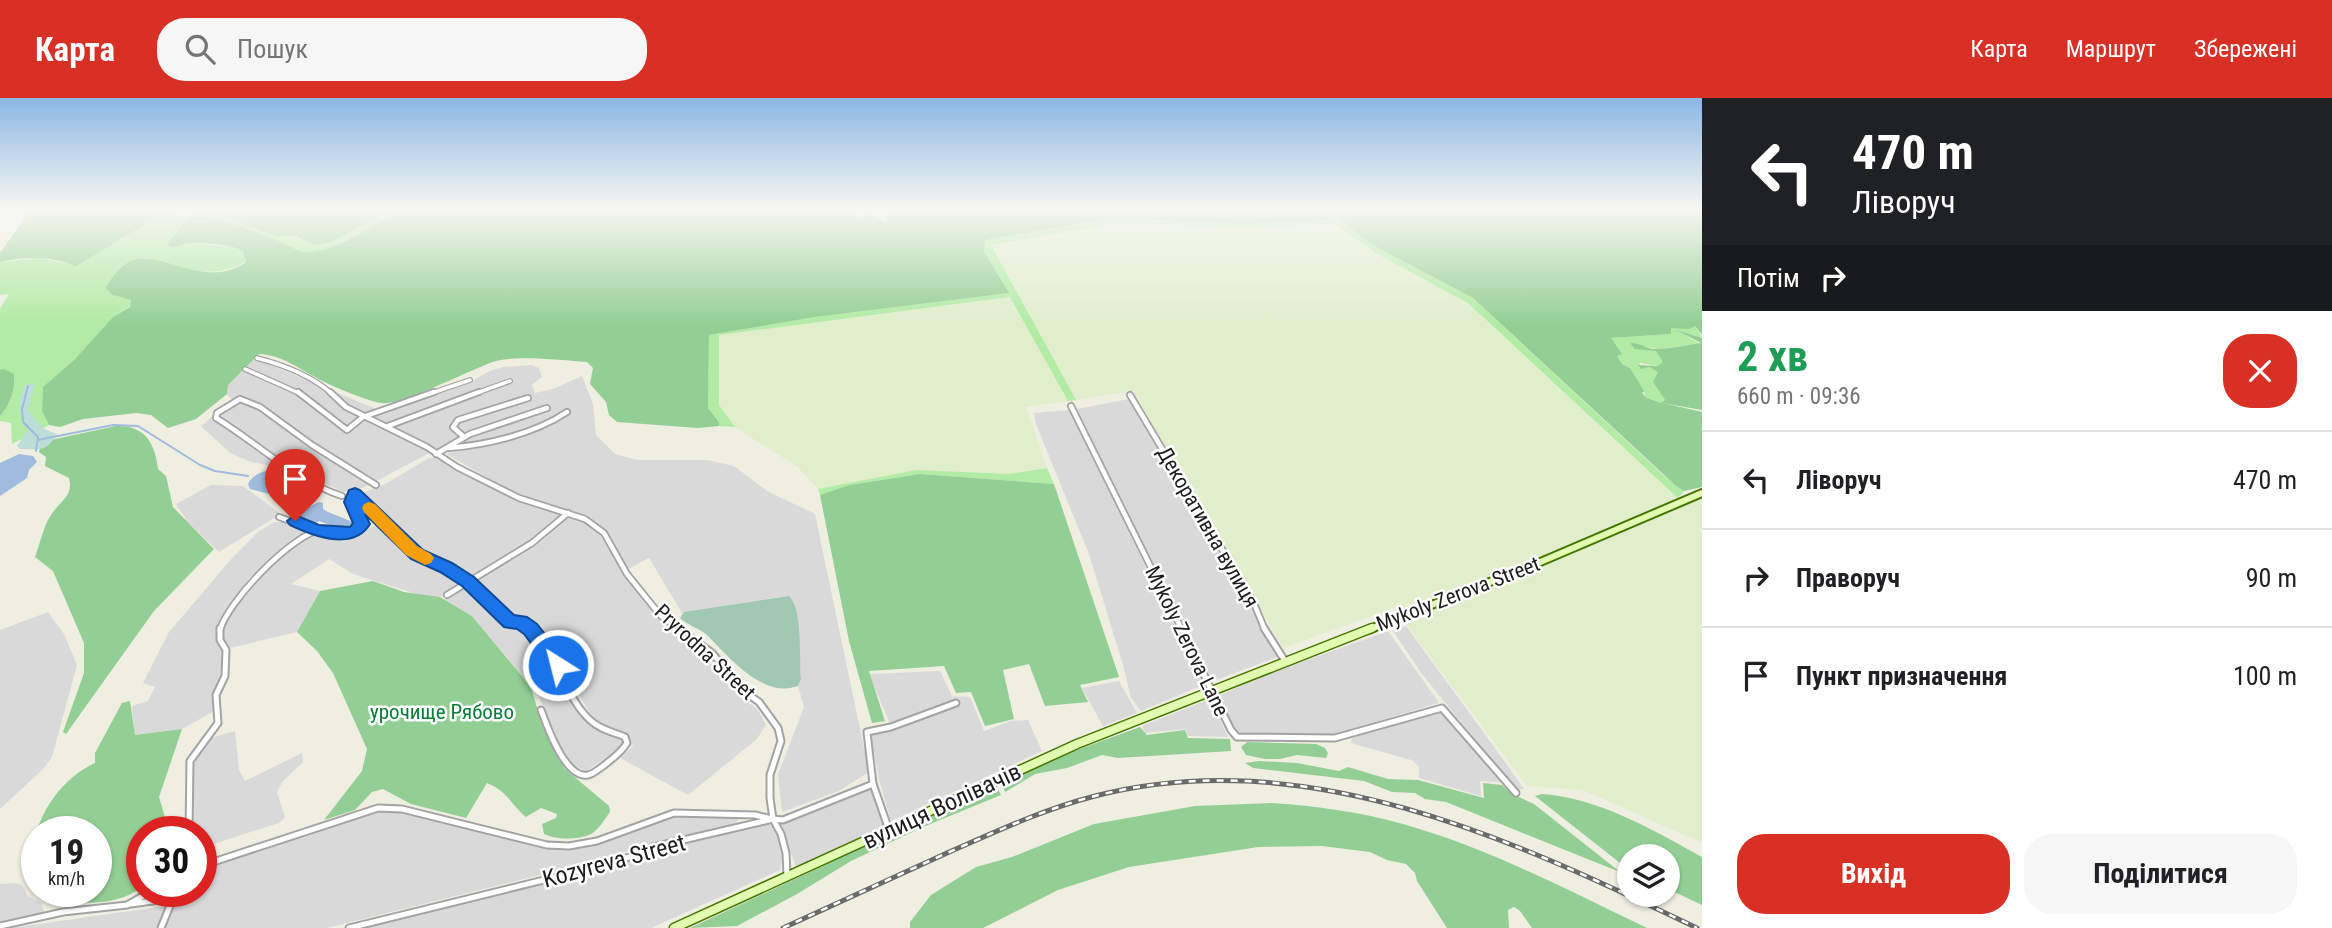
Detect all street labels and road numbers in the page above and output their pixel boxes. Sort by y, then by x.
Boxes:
street label: Декоративна вулиця [1152,442,1264,612]
street label: Mykoly Zerova Street [1373,552,1543,636]
street label: Mykoly Zerova Lane [1140,562,1234,720]
street label: Pryrodna Street [650,599,760,705]
street label: вулиця Волівачів [859,757,1025,855]
street label: Kozyreva Street [540,828,688,894]

